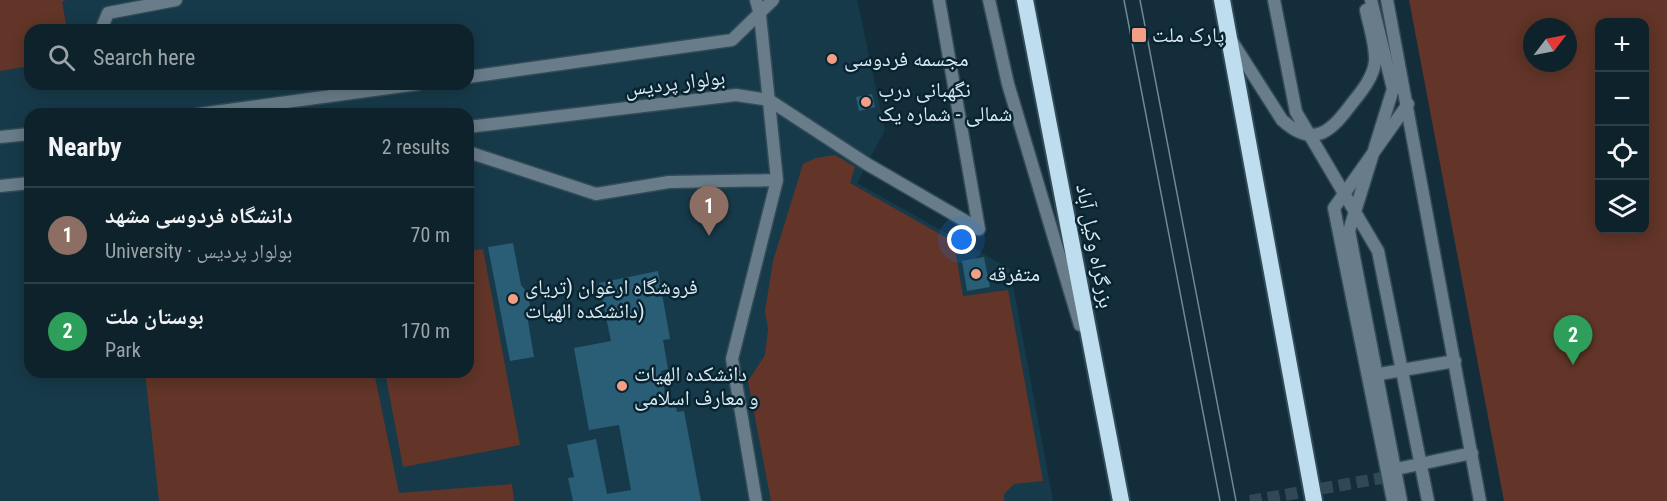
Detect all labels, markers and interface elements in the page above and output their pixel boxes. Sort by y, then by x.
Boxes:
north arrow [1523,18,1577,72]
map controls [1595,18,1649,234]
button: + [1595,18,1649,72]
place label: پارک ملت [1152,23,1224,47]
search box [24,24,474,90]
marker: پارک ملت [1130,26,1148,44]
icon: search [45,41,78,74]
text: Search here [93,45,195,70]
place label: مجسمه فردوسی [844,47,969,72]
marker: مجسمه فردوسی [825,52,839,66]
street label: بولوار پردیس [624,65,727,102]
button: − [1595,72,1649,126]
place label: نگهبانی درب شمالی - شماره یک [878,78,1012,127]
marker: نگهبانی درب شمالی - شماره یک [859,95,873,109]
button: locate [1595,126,1649,180]
text: Nearby [48,132,122,162]
text: 2 results [382,135,450,159]
button: layers [1595,180,1649,234]
street label: بزرگراه وکیل آباد [1070,182,1119,310]
pin: 1 [690,186,728,236]
text: دانشگاه فردوسی مشهد [105,203,293,228]
text: 1 [62,223,73,247]
text: 70 m [411,223,450,247]
your location [947,225,976,254]
text: University · بولوار پردیس [105,239,292,263]
place label: متفرقه [988,262,1040,286]
marker: متفرقه [969,267,983,281]
place label: فروشگاه ارغوان (تریای دانشکده الهیات) [525,275,698,323]
marker: فروشگاه ارغوان (تریای دانشکده الهیات) [506,292,520,306]
text: بوستان ملت [105,304,204,329]
pin: 2 [1554,316,1592,365]
text: 2 [62,319,73,343]
text: 170 m [401,319,450,343]
text: Park [105,338,141,362]
place label: دانشکده الهیات و معارف اسلامی [634,362,759,411]
marker: دانشکده الهیات و معارف اسلامی [615,379,629,393]

